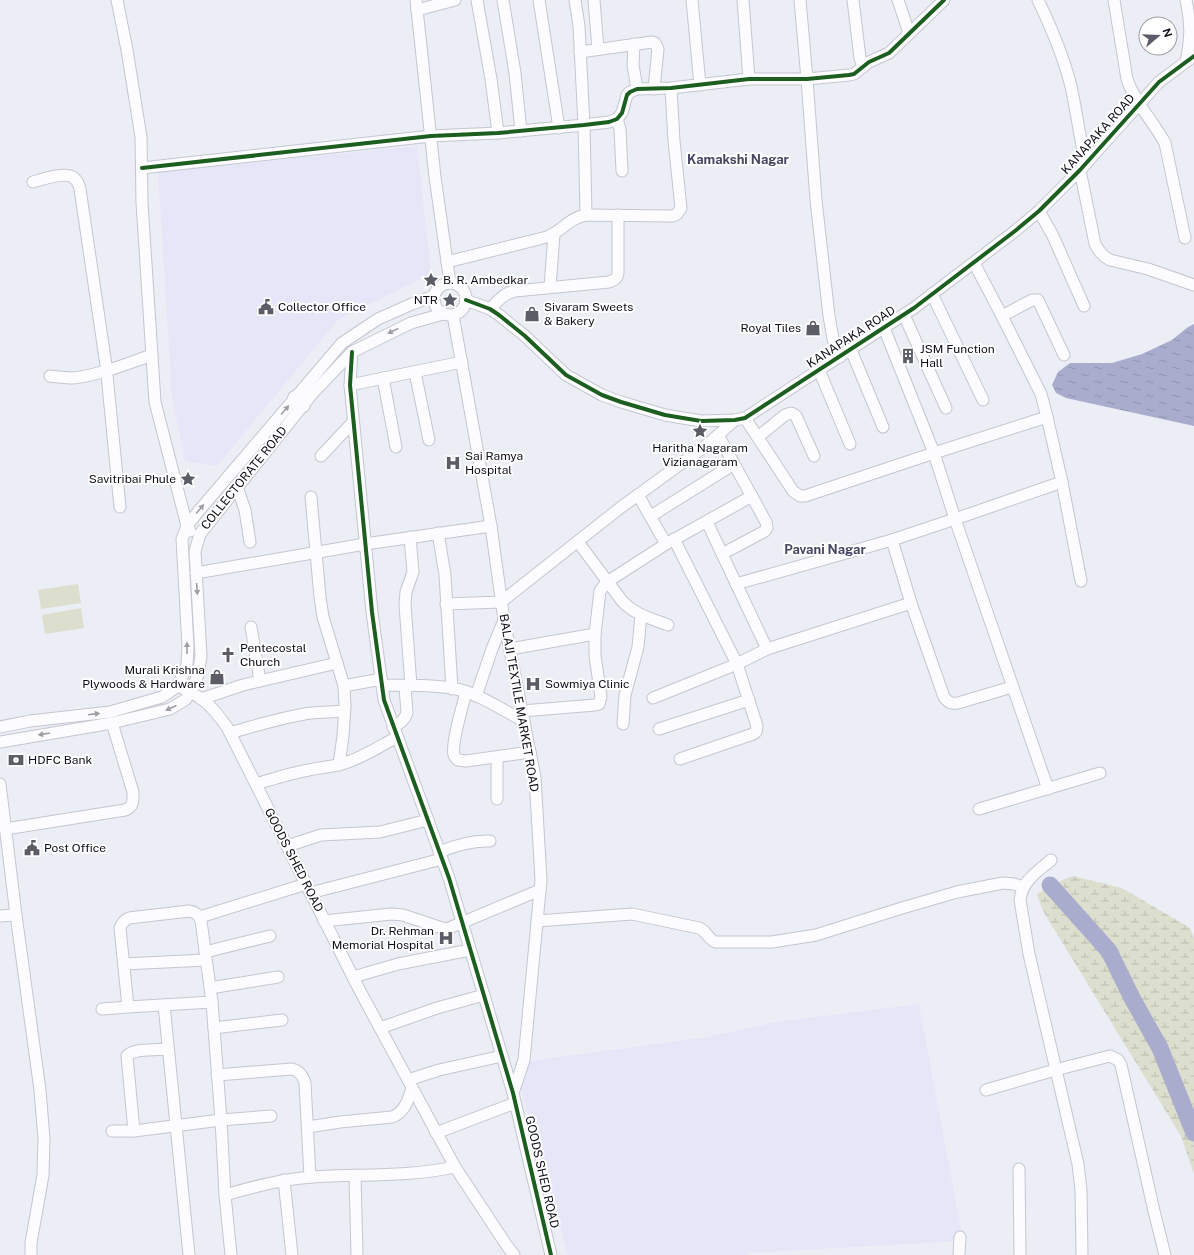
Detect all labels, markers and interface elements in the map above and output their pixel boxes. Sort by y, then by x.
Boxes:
north arrow [1138,16,1178,56]
text: N [1160,27,1175,39]
street label: KANAPAKA ROAD [1058,91,1138,177]
district label: Kamakshi Nagar [687,152,790,167]
place icon: B. R. Ambedkar [422,271,440,289]
place label: B. R. Ambedkar [443,273,529,287]
place icon: NTR [441,291,459,309]
place label: NTR [414,293,438,307]
public building icon: Collector Office [257,298,275,316]
place label: Collector Office [278,300,366,314]
place label: Sivaram Sweets & Bakery [544,300,633,328]
street label: KANAPAKA ROAD [804,303,898,371]
shop icon: Sivaram Sweets & Bakery [523,305,541,323]
shop icon: Royal Tiles [804,319,822,337]
place label: Royal Tiles [741,321,801,335]
one-way arrow [388,328,399,334]
place label: JSM Function Hall [920,342,995,370]
building icon: JSM Function Hall [899,347,917,365]
one-way arrow [280,405,289,416]
place icon: Haritha Nagaram Vizianagaram [691,422,709,440]
street label: COLLECTORATE ROAD [198,424,290,532]
place label: Haritha Nagaram Vizianagaram [652,441,748,469]
place label: Sai Ramya Hospital [465,449,523,477]
hospital icon: Sai Ramya Hospital [444,454,462,472]
place icon: Savitribai Phule [179,470,197,488]
place label: Savitribai Phule [89,472,176,486]
one-way arrow [196,504,205,515]
district label: Pavani Nagar [784,542,866,557]
one-way arrow [194,583,200,596]
street label: BALAJI TEXTILE MARKET ROAD [496,613,542,793]
place label: Pentecostal Church [240,641,307,669]
one-way arrow [184,642,191,654]
church icon: Pentecostal Church [219,646,237,664]
place label: Murali Krishna Plywoods & Hardware [82,663,205,691]
shop icon: Murali Krishna Plywoods & Hardware [208,668,226,686]
hospital icon: Sowmiya Clinic [524,675,542,693]
place label: Sowmiya Clinic [545,677,630,691]
one-way arrow [166,705,177,711]
one-way arrow [88,710,100,717]
one-way arrow [38,731,51,737]
bank icon: HDFC Bank [7,751,25,769]
place label: HDFC Bank [28,753,92,767]
street label: GOODS SHED ROAD [262,806,326,914]
public building icon: Post Office [23,839,41,857]
place label: Post Office [44,841,106,855]
place label: Dr. Rehman Memorial Hospital [332,924,434,952]
hospital icon: Dr. Rehman Memorial Hospital [437,929,455,947]
street label: GOODS SHED ROAD [522,1115,562,1229]

